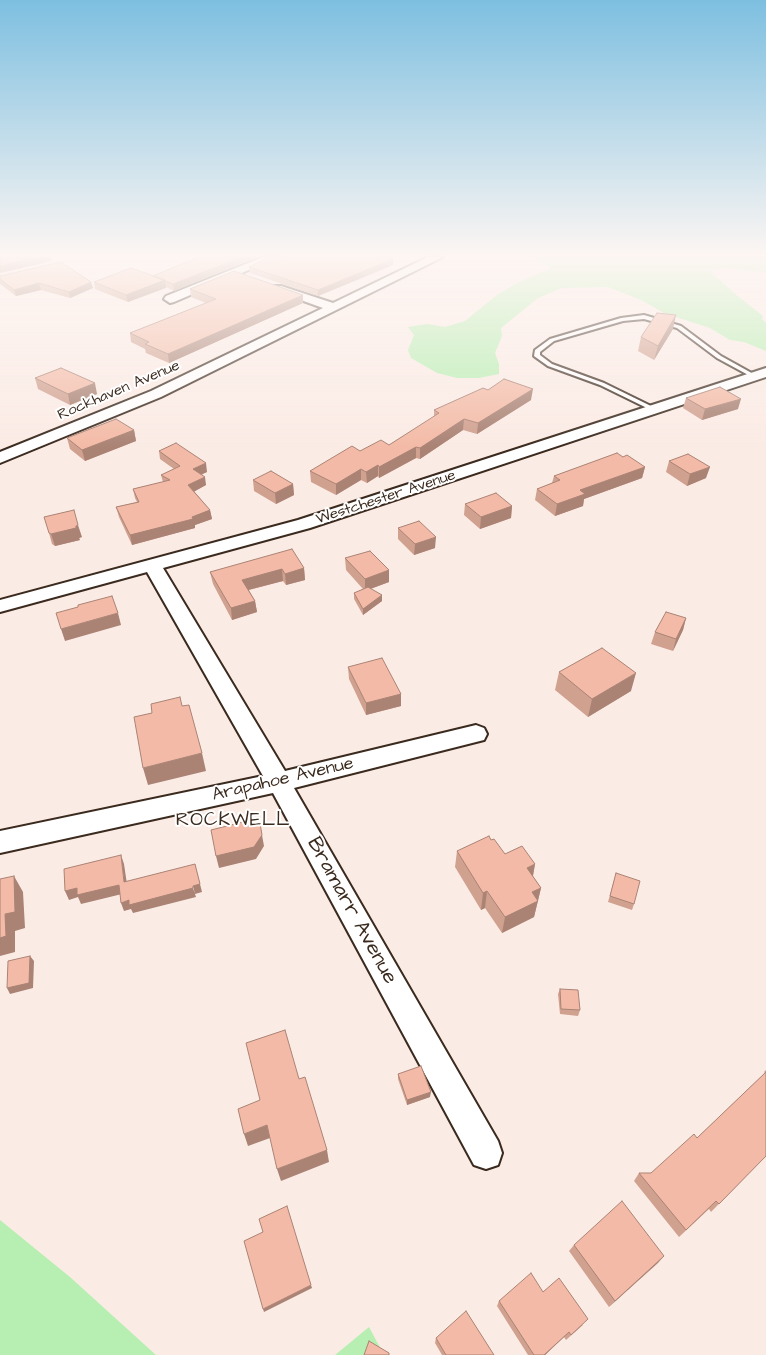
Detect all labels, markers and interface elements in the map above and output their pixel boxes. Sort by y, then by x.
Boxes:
street label: Rockhaven Avenue [55,357,183,425]
street label: Westchester Avenue [314,467,458,529]
street label: Arapahoe Avenue [210,753,356,807]
district label: ROCKWELL [175,810,291,832]
street label: Bramarr Avenue [300,833,402,989]

